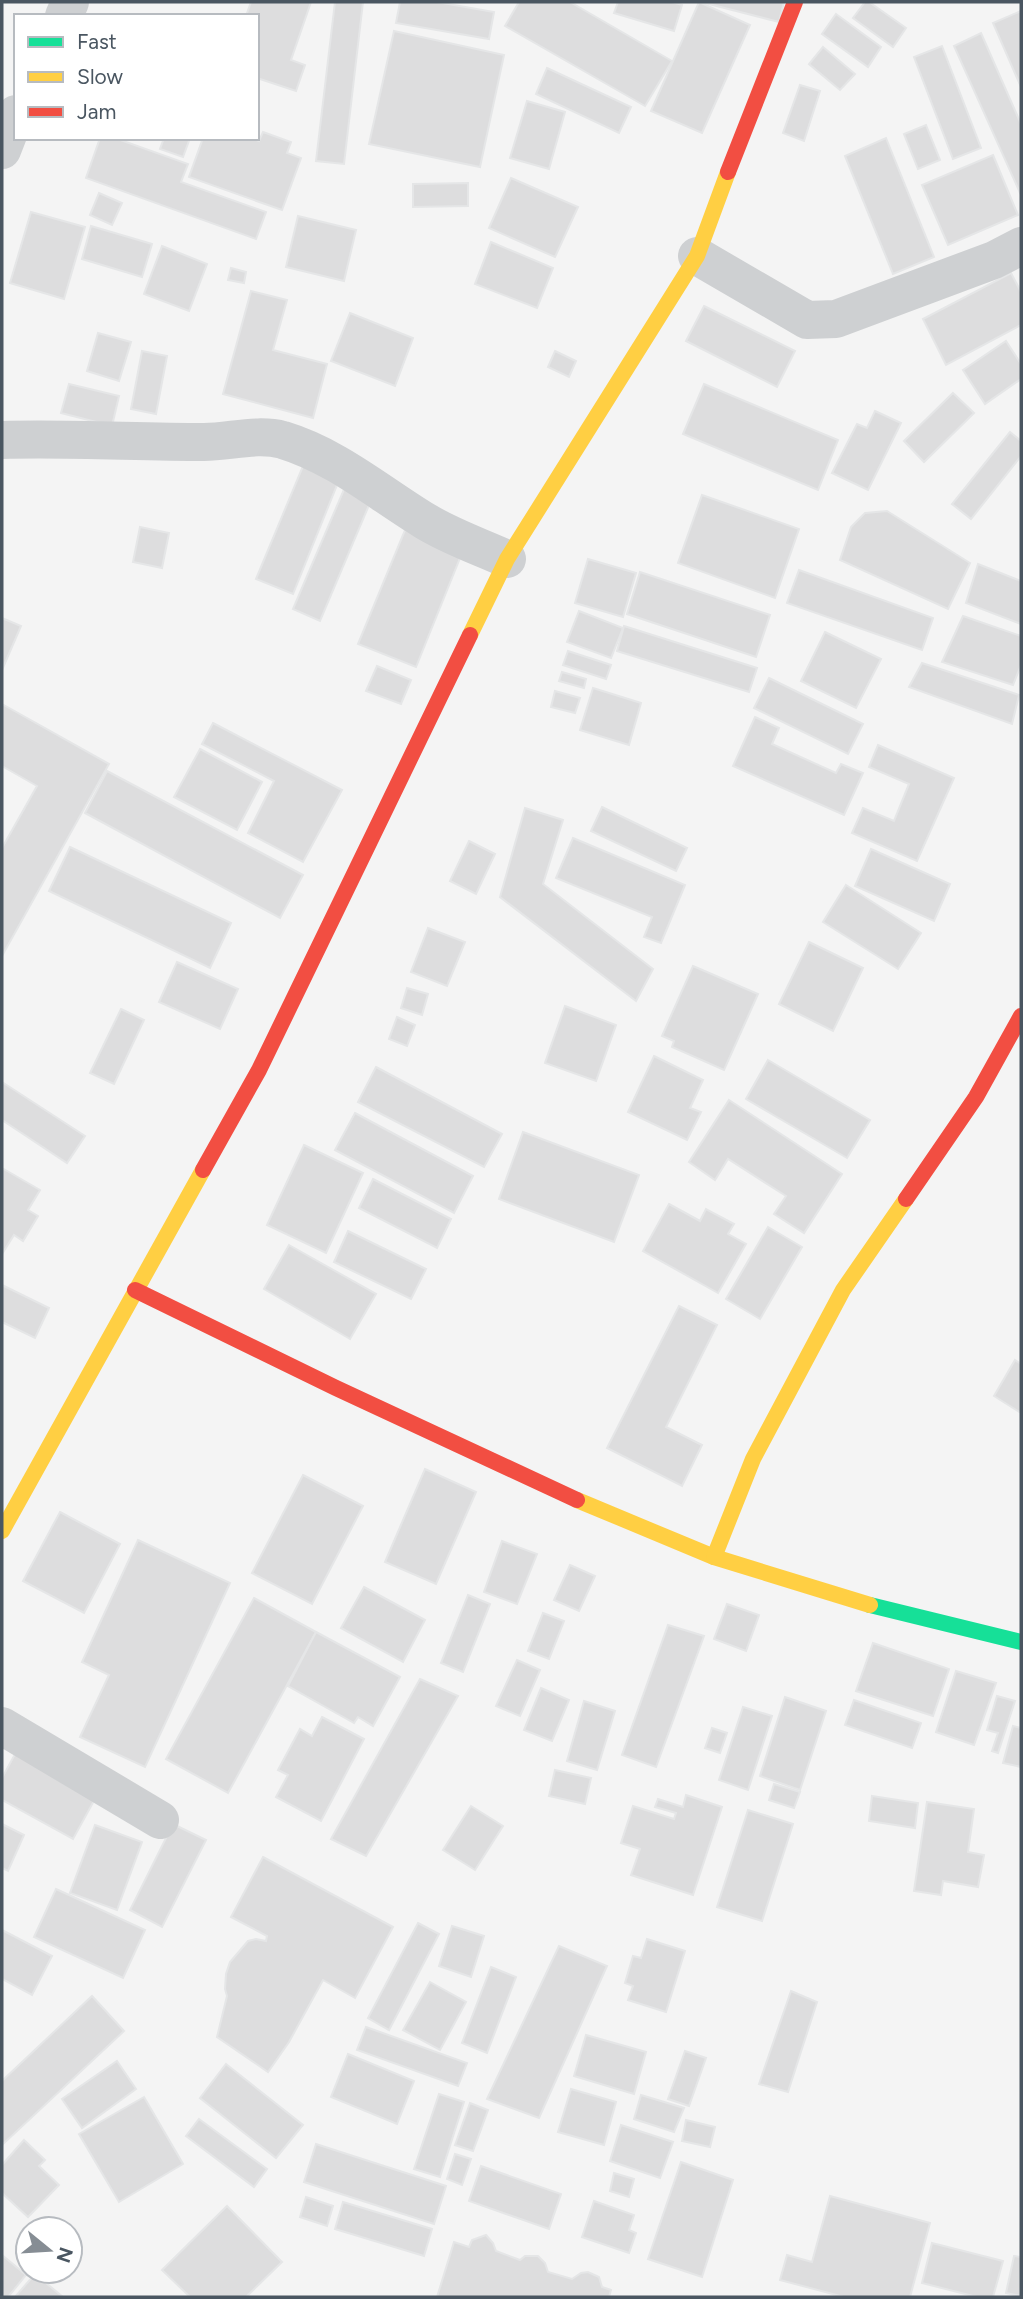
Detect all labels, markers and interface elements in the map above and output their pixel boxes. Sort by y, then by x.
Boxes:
legend [14,14,259,140]
text: Fast [77,29,117,54]
text: Slow [77,64,123,89]
text: Jam [77,99,116,124]
north arrow [14,2215,84,2285]
text: N [51,2245,78,2266]

